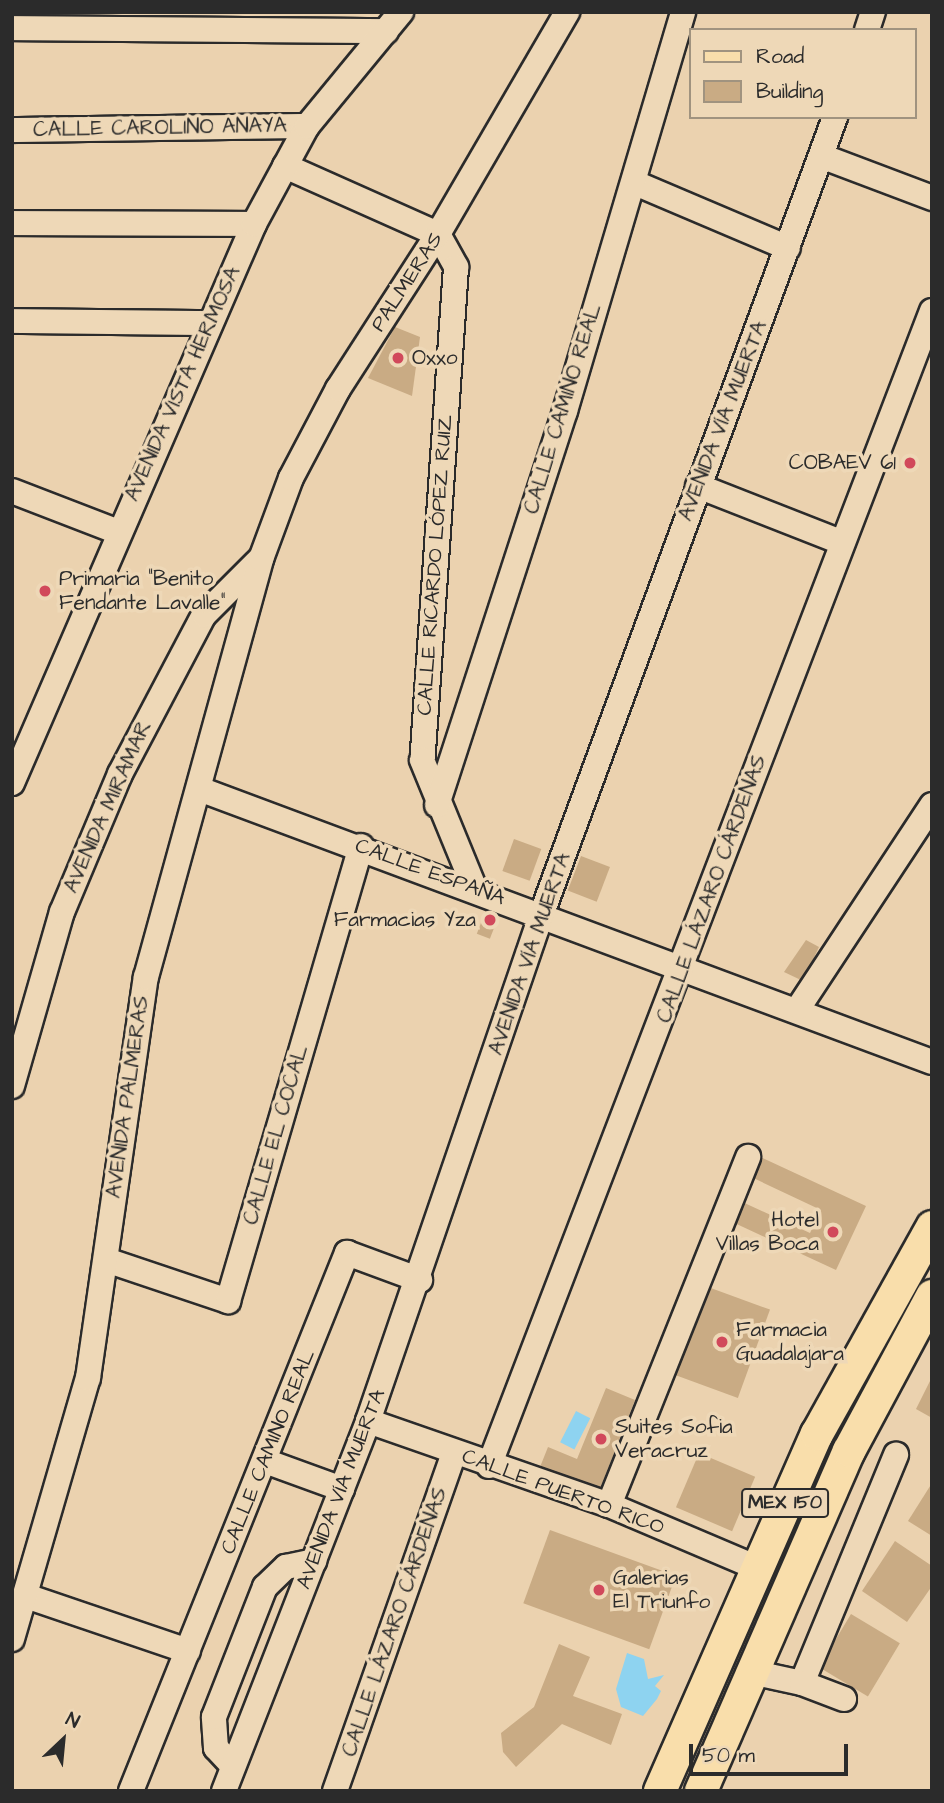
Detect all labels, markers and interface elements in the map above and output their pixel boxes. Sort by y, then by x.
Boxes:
legend [688,28,916,119]
text: Road [756,42,804,71]
text: Building [756,77,823,106]
street label: CALLE CAROLINO ANAYA [33,113,287,143]
street label: PALMERAS [366,228,448,336]
street label: AVENIDA VISTA HERMOSA [120,263,246,505]
street label: CALLE CAMINO REAL [519,301,607,517]
street label: AVENIDA VÍA MUERTA [673,317,773,525]
place label: Oxxo [412,345,458,371]
marker: Oxxo [390,350,406,366]
street label: CALLE RICARDO LÓPEZ RUIZ [412,414,458,716]
place label: COBAEV 61 [789,450,896,476]
marker: COBAEV 61 [902,455,918,471]
place label: Primaria "Benito Fendante Lavalle" [59,566,225,616]
marker: Primaria "Benito Fendante Lavalle" [37,583,53,599]
street label: AVENIDA MIRAMAR [59,717,157,897]
street label: CALLE LÁZARO CÁRDENAS [652,752,772,1026]
street label: CALLE ESPAÑA [352,833,508,911]
street label: AVENIDA VÍA MUERTA [484,850,576,1058]
place label: Farmacias Yza [334,907,476,933]
marker: Farmacias Yza [482,912,498,928]
street label: AVENIDA PALMERAS [101,994,155,1200]
street label: CALLE EL COCAL [238,1042,314,1228]
place label: Hotel Villas Boca [716,1207,819,1257]
marker: Hotel Villas Boca [825,1224,841,1240]
place label: Farmacia Guadalajara [736,1317,844,1367]
marker: Farmacia Guadalajara [714,1334,730,1350]
street label: CALLE CAMINO REAL [215,1346,321,1558]
street label: AVENIDA VÍA MUERTA [291,1385,391,1593]
place label: Suites Sofia Veracruz [615,1414,733,1464]
marker: Suites Sofia Veracruz [593,1431,609,1447]
street label: CALLE PUERTO RICO [458,1444,668,1540]
street label: CALLE LÁZARO CÁRDENAS [337,1484,453,1760]
road number: MEX 150 [740,1488,830,1518]
place label: Galerias El Triunfo [613,1565,710,1615]
marker: Galerias El Triunfo [591,1582,607,1598]
north arrow [28,1705,98,1775]
text: N [61,1706,84,1735]
scale bar [692,1730,851,1774]
text: 50 m [702,1741,755,1770]

